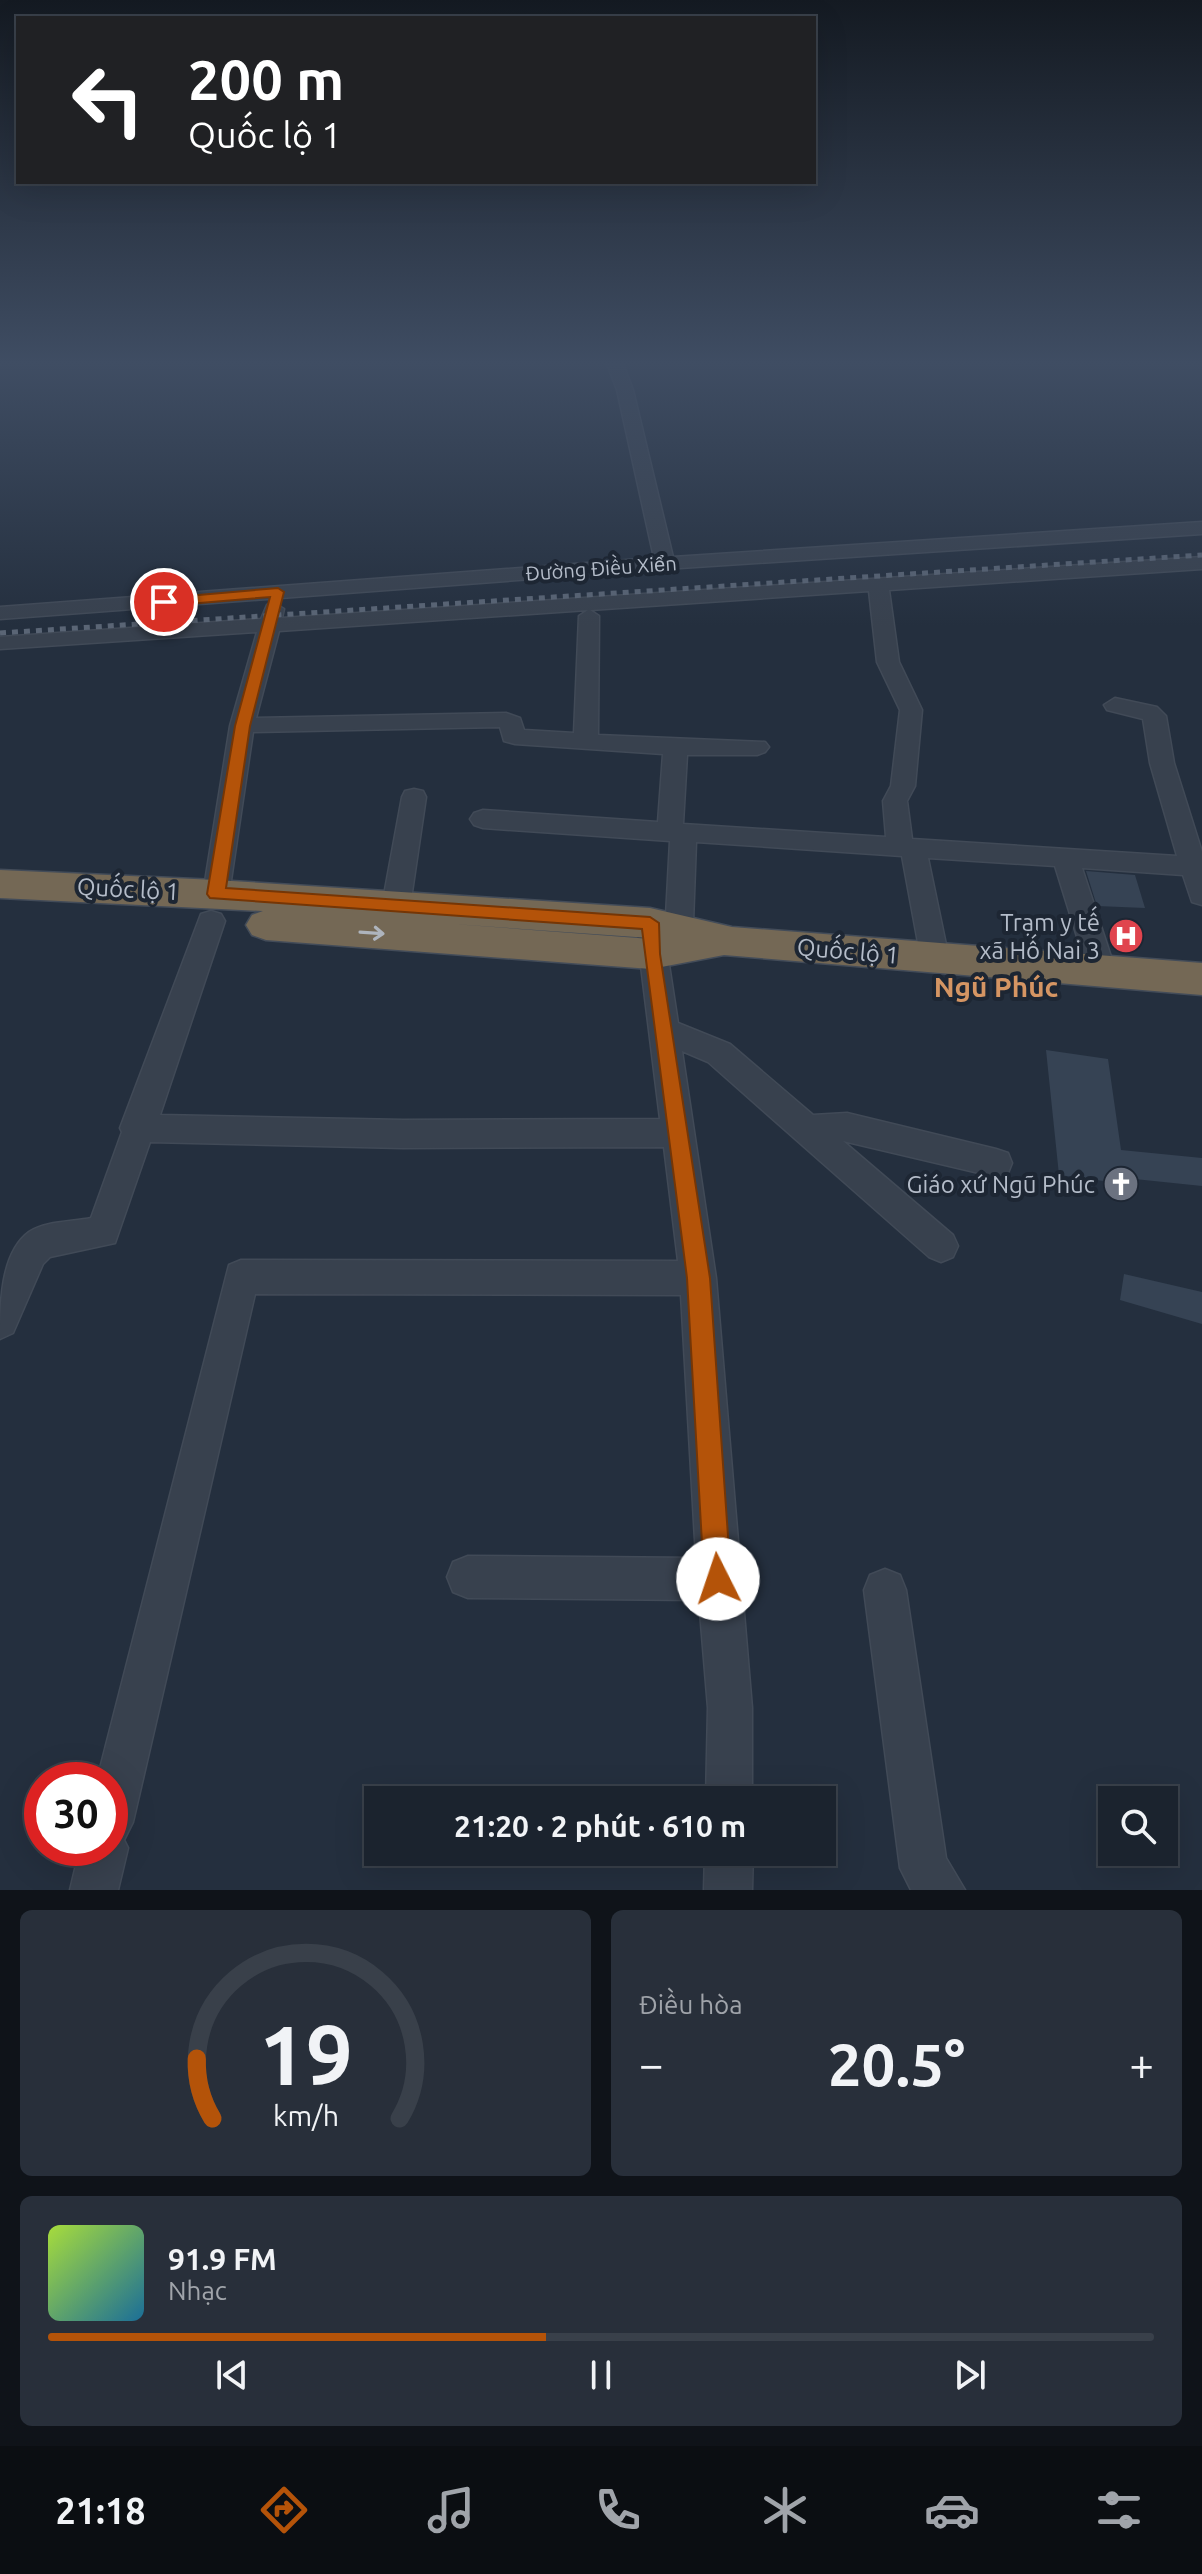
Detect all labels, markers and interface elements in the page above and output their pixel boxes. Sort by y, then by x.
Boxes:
icon: left [56,48,160,152]
text: 200 m [188,48,344,111]
text: Quốc lộ 1 [188,114,342,155]
street label: Đường Điều Xiển [524,548,677,585]
pin [130,568,198,636]
icon: arrive [142,580,186,624]
street label: Quốc lộ 1 [76,869,180,905]
place label: Trạm y tế xã Hố Nai 3 [980,905,1100,964]
hospital icon: Trạm y tế xã Hố Nai 3 [1107,917,1145,955]
one-way arrow [358,926,385,941]
street label: Quốc lộ 1 [796,929,901,969]
district label: Ngũ Phúc [934,971,1058,1002]
church icon: Giáo xứ Ngũ Phúc [1102,1165,1140,1203]
place label: Giáo xứ Ngũ Phúc [907,1171,1095,1198]
position arrow [676,1537,760,1621]
speed limit sign: 30 [24,1762,128,1866]
map controls [1098,1786,1178,1866]
button: search [1098,1786,1178,1866]
text: 21:20 · 2 phút · 610 m [454,1809,746,1843]
text: Điều hòa [639,1990,743,2019]
text: 19 [259,2007,352,2101]
text: 20.5° [828,2030,965,2097]
text: − [639,2039,664,2088]
text: + [1129,2039,1154,2088]
text: km/h [273,2099,339,2131]
text: 91.9 FM [168,2242,277,2276]
text: Nhạc [168,2276,227,2305]
icon: previous [210,2353,254,2397]
icon: pause [579,2353,623,2397]
icon: next [948,2353,992,2397]
icon: directions [256,2482,312,2538]
icon: music [423,2482,479,2538]
icon: phone [590,2482,646,2538]
icon: climate [757,2482,813,2538]
icon: car [924,2482,980,2538]
icon: filters [1091,2482,1147,2538]
text: 21:18 [55,2490,146,2531]

